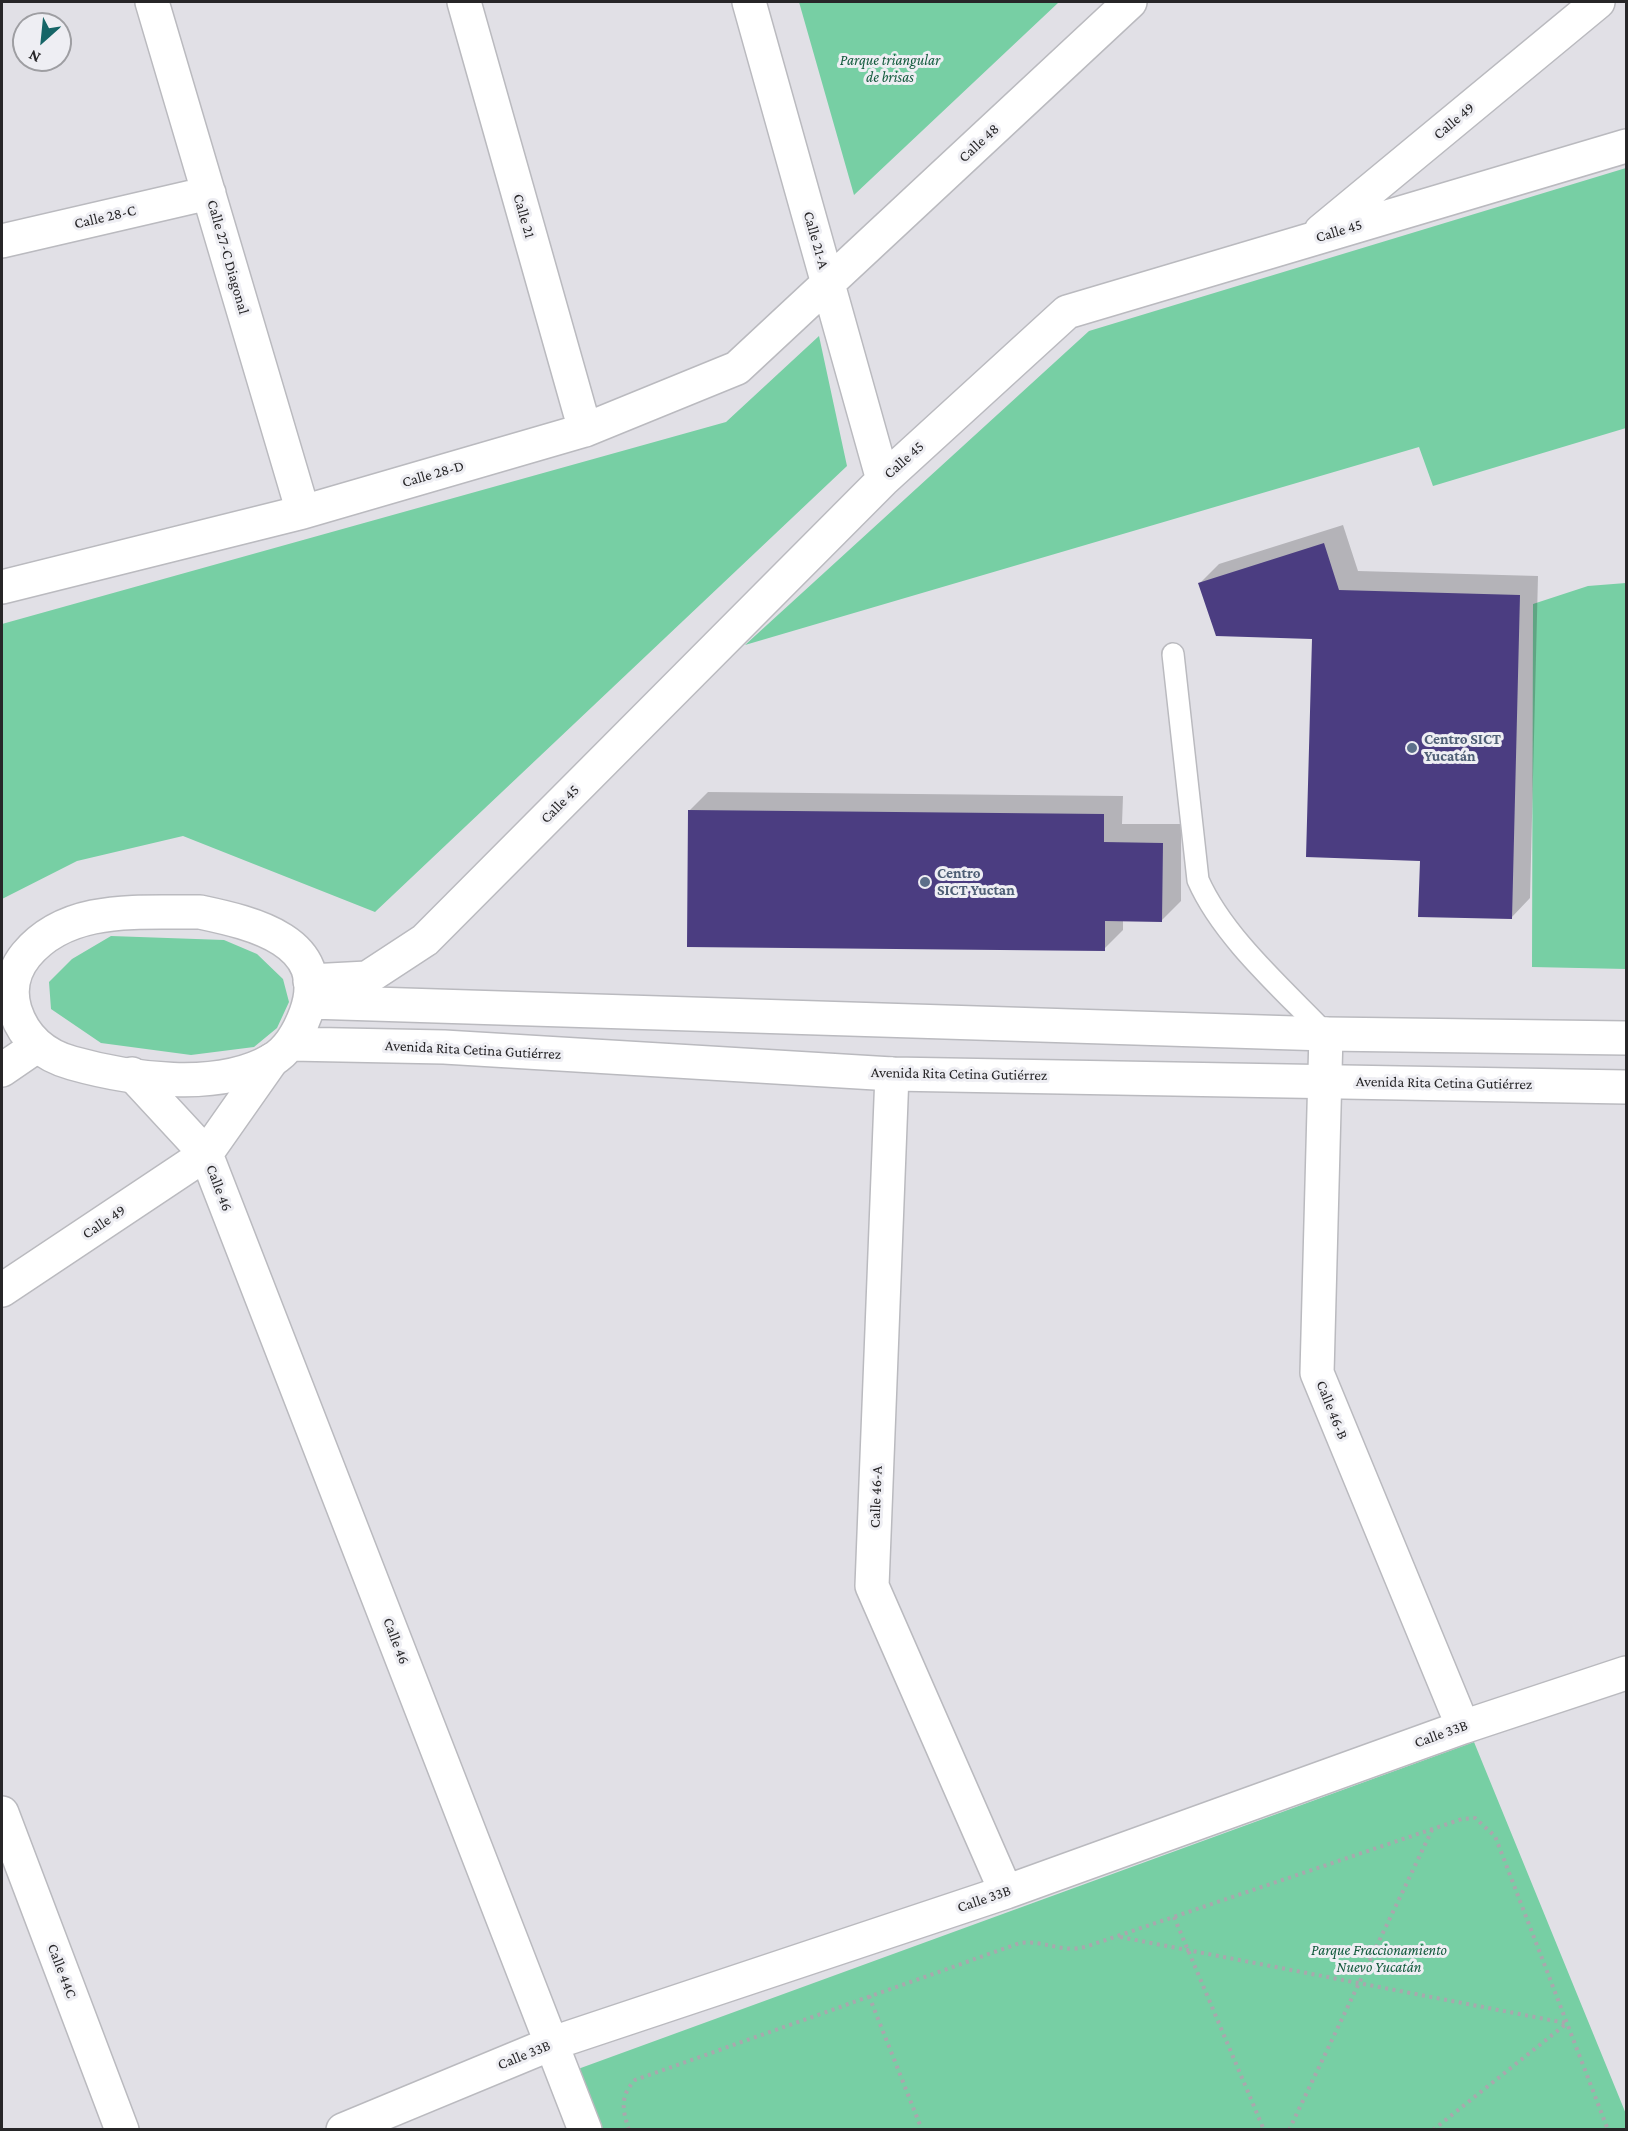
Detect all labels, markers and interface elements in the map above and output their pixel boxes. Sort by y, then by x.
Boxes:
north arrow [12,12,72,72]
text: N [26,47,43,67]
park label: Parque triangular de brisas [840,51,940,86]
street label: Calle 49 [1430,99,1478,143]
street label: Calle 48 [955,120,1003,166]
street label: Calle 21 [509,192,539,240]
street label: Calle 27-C Diagonal [203,198,253,316]
street label: Calle 28-C [72,201,138,233]
street label: Calle 21-A [799,209,833,271]
street label: Calle 45 [1314,215,1364,247]
street label: Calle 45 [880,437,928,483]
street label: Calle 28-D [400,457,466,491]
place label: Centro SICT Yucatán [1424,730,1501,765]
marker: Centro SICT Yucatán [1405,741,1419,755]
street label: Calle 45 [537,781,583,827]
place label: Centro SICT Yuctan [937,864,1015,899]
marker: Centro SICT Yuctan [918,875,932,889]
street label: Avenida Rita Cetina Gutiérrez [384,1036,562,1064]
street label: Avenida Rita Cetina Gutiérrez [871,1063,1047,1085]
street label: Avenida Rita Cetina Gutiérrez [1356,1072,1532,1094]
street label: Calle 46 [202,1162,236,1214]
street label: Calle 49 [79,1201,129,1243]
street label: Calle 46-B [1312,1378,1352,1442]
street label: Calle 46-A [866,1466,886,1528]
street label: Calle 46 [379,1615,413,1667]
street label: Calle 33B [1412,1716,1470,1752]
street label: Calle 33B [955,1881,1013,1917]
street label: Calle 44C [43,1941,81,2001]
park label: Parque Fraccionamiento Nuevo Yucatán [1311,1941,1447,1976]
street label: Calle 33B [495,2036,553,2074]

